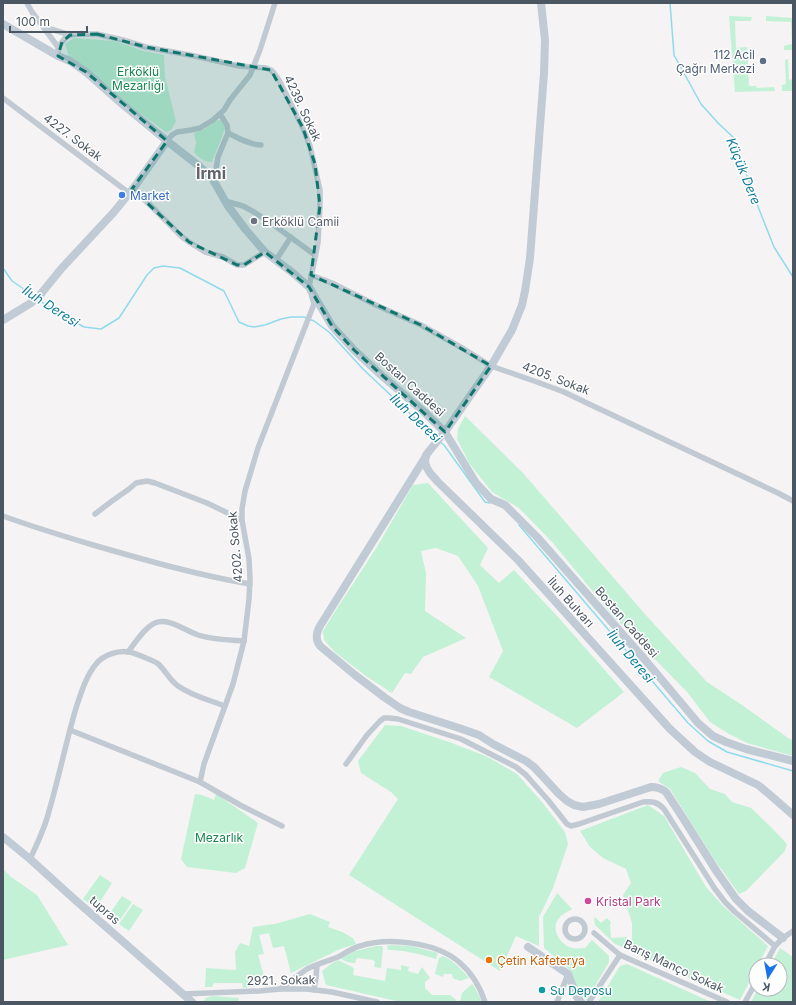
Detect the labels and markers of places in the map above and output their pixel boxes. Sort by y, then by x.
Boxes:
place label: 112 Acil Çağrı Merkezi [676,47,755,76]
marker: 112 Acil Çağrı Merkezi [758,56,768,66]
place label: Market [130,188,170,203]
marker: Market [117,190,127,200]
place label: Erköklü Camii [262,214,339,229]
marker: Erköklü Camii [249,216,259,226]
place label: Kristal Park [596,894,661,909]
marker: Kristal Park [583,896,593,906]
place label: Çetin Kafeterya [497,953,585,968]
marker: Çetin Kafeterya [484,955,494,965]
place label: Su Deposu [550,983,612,998]
marker: Su Deposu [537,985,547,995]

